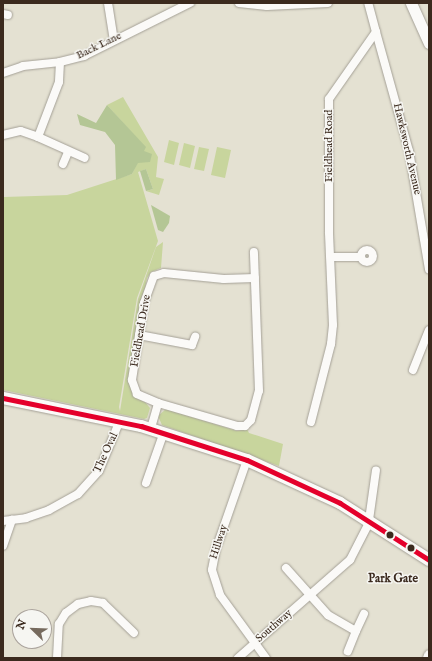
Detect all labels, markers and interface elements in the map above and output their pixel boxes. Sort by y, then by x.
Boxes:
street label: Back Lane [74,29,124,63]
street label: Hawksworth Avenue [390,102,424,196]
street label: Fieldhead Road [322,110,336,182]
street label: Fieldhead Drive [128,294,154,368]
street label: The Oval [91,431,121,475]
street label: Hillway [207,523,231,561]
unlabelled marker [385,530,395,540]
unlabelled marker [406,543,416,553]
district label: Park Gate [368,572,418,586]
street label: Southway [253,607,295,645]
north arrow [12,609,52,649]
text: N [14,618,30,632]

